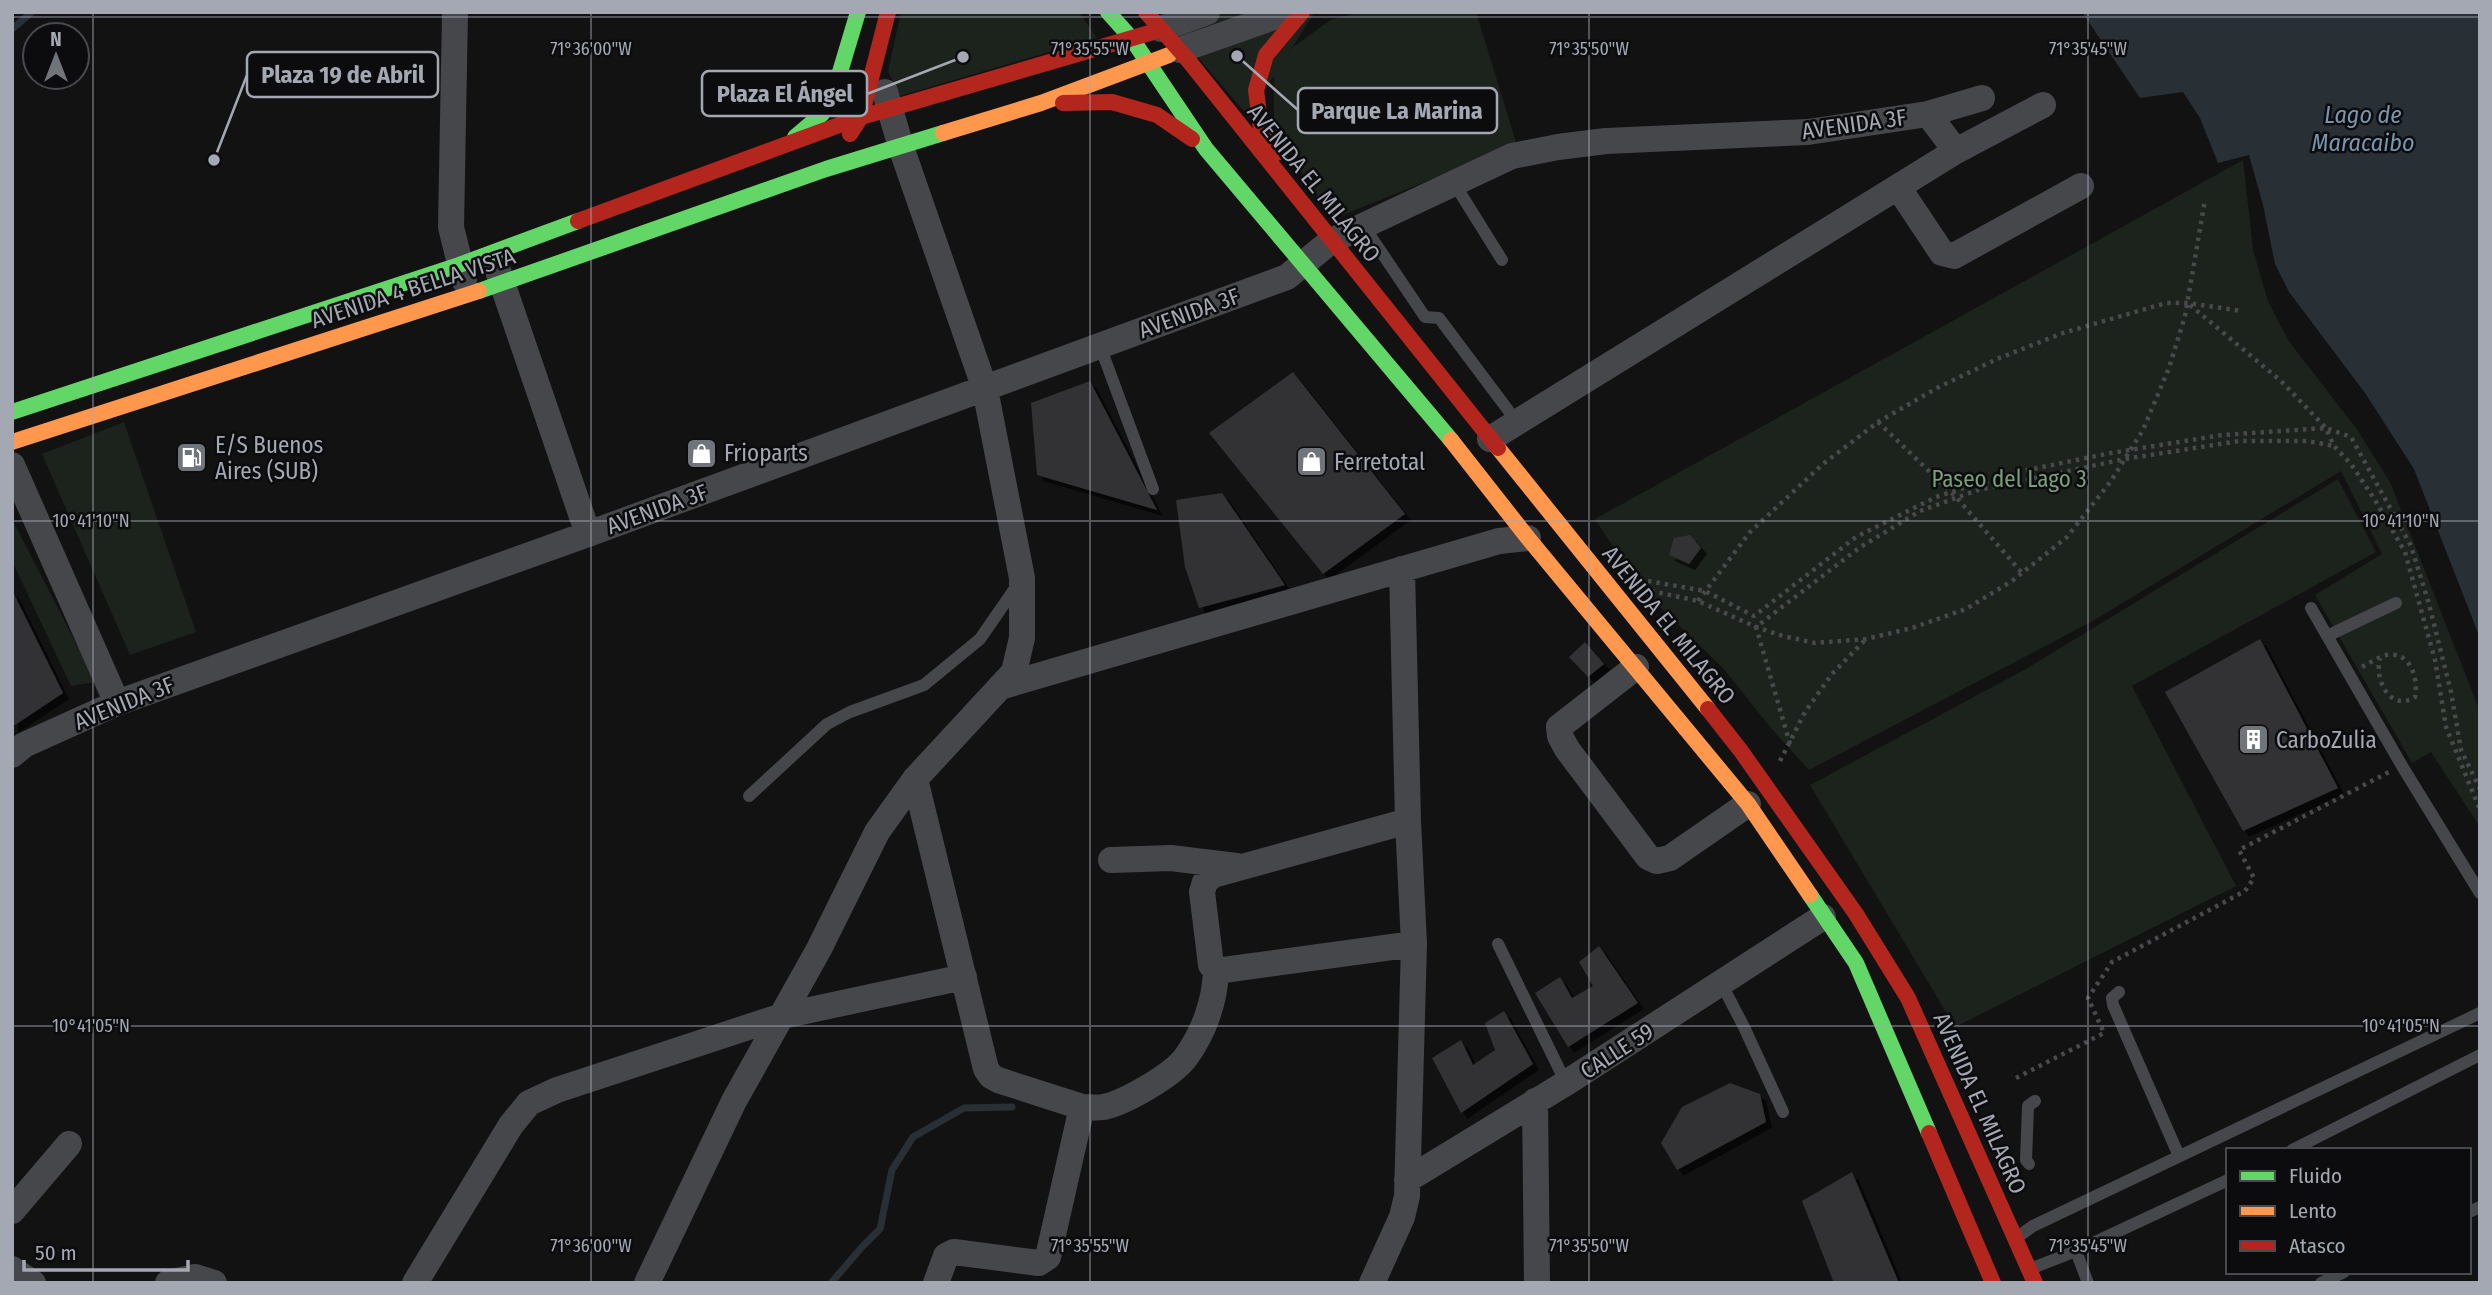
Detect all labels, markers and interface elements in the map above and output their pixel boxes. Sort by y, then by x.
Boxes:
north arrow [21,21,91,91]
text: N [50,28,62,51]
text: 71°36'00"W [550,38,632,60]
text: 71°35'55"W [1051,38,1130,60]
text: 71°35'50"W [1549,38,1629,60]
text: 71°35'45"W [2049,38,2127,60]
callout: Plaza 19 de Abril [247,52,438,97]
text: Plaza 19 de Abril [261,61,425,89]
callout: Plaza El Ángel [702,71,867,116]
text: Plaza El Ángel [717,79,854,108]
callout: Parque La Marina [1298,88,1497,133]
text: Parque La Marina [1311,97,1483,125]
street label: AVENIDA EL MILAGRO [1242,98,1386,268]
water label: Lago de Maracaibo [2311,101,2415,157]
street label: AVENIDA 3F [1800,103,1908,145]
street label: AVENIDA 4 BELLA VISTA [307,242,519,334]
street label: AVENIDA 3F [1135,282,1243,344]
place label: E/S Buenos Aires (SUB) [215,431,324,485]
shop icon: Frioparts [684,436,718,470]
place label: Frioparts [724,439,808,467]
fuel station icon: E/S Buenos Aires (SUB) [175,441,209,475]
shop icon: Ferretotal [1294,445,1328,479]
place label: Ferretotal [1334,448,1425,476]
park label: Paseo del Lago 3 [1931,465,2087,493]
street label: AVENIDA 3F [603,478,711,540]
text: 10°41'10"N [52,510,130,532]
text: 10°41'10"N [2362,510,2440,532]
street label: AVENIDA EL MILAGRO [1597,540,1741,710]
street label: AVENIDA 3F [70,670,178,736]
building icon: CarboZulia [2236,723,2270,757]
place label: CarboZulia [2276,726,2377,754]
street label: AVENIDA EL MILAGRO [1927,1008,2033,1198]
text: 10°41'05"N [52,1015,130,1037]
text: 10°41'05"N [2362,1015,2440,1037]
street label: CALLE 59 [1575,1017,1659,1085]
legend [2226,1148,2471,1274]
text: Fluido [2289,1163,2342,1189]
text: Lento [2289,1198,2337,1224]
scale bar [24,1228,189,1272]
text: Atasco [2289,1233,2346,1259]
text: 71°36'00"W [550,1235,632,1257]
text: 71°35'55"W [1051,1235,1130,1257]
text: 71°35'50"W [1549,1235,1629,1257]
text: 71°35'45"W [2049,1235,2127,1257]
text: 50 m [35,1240,77,1266]

